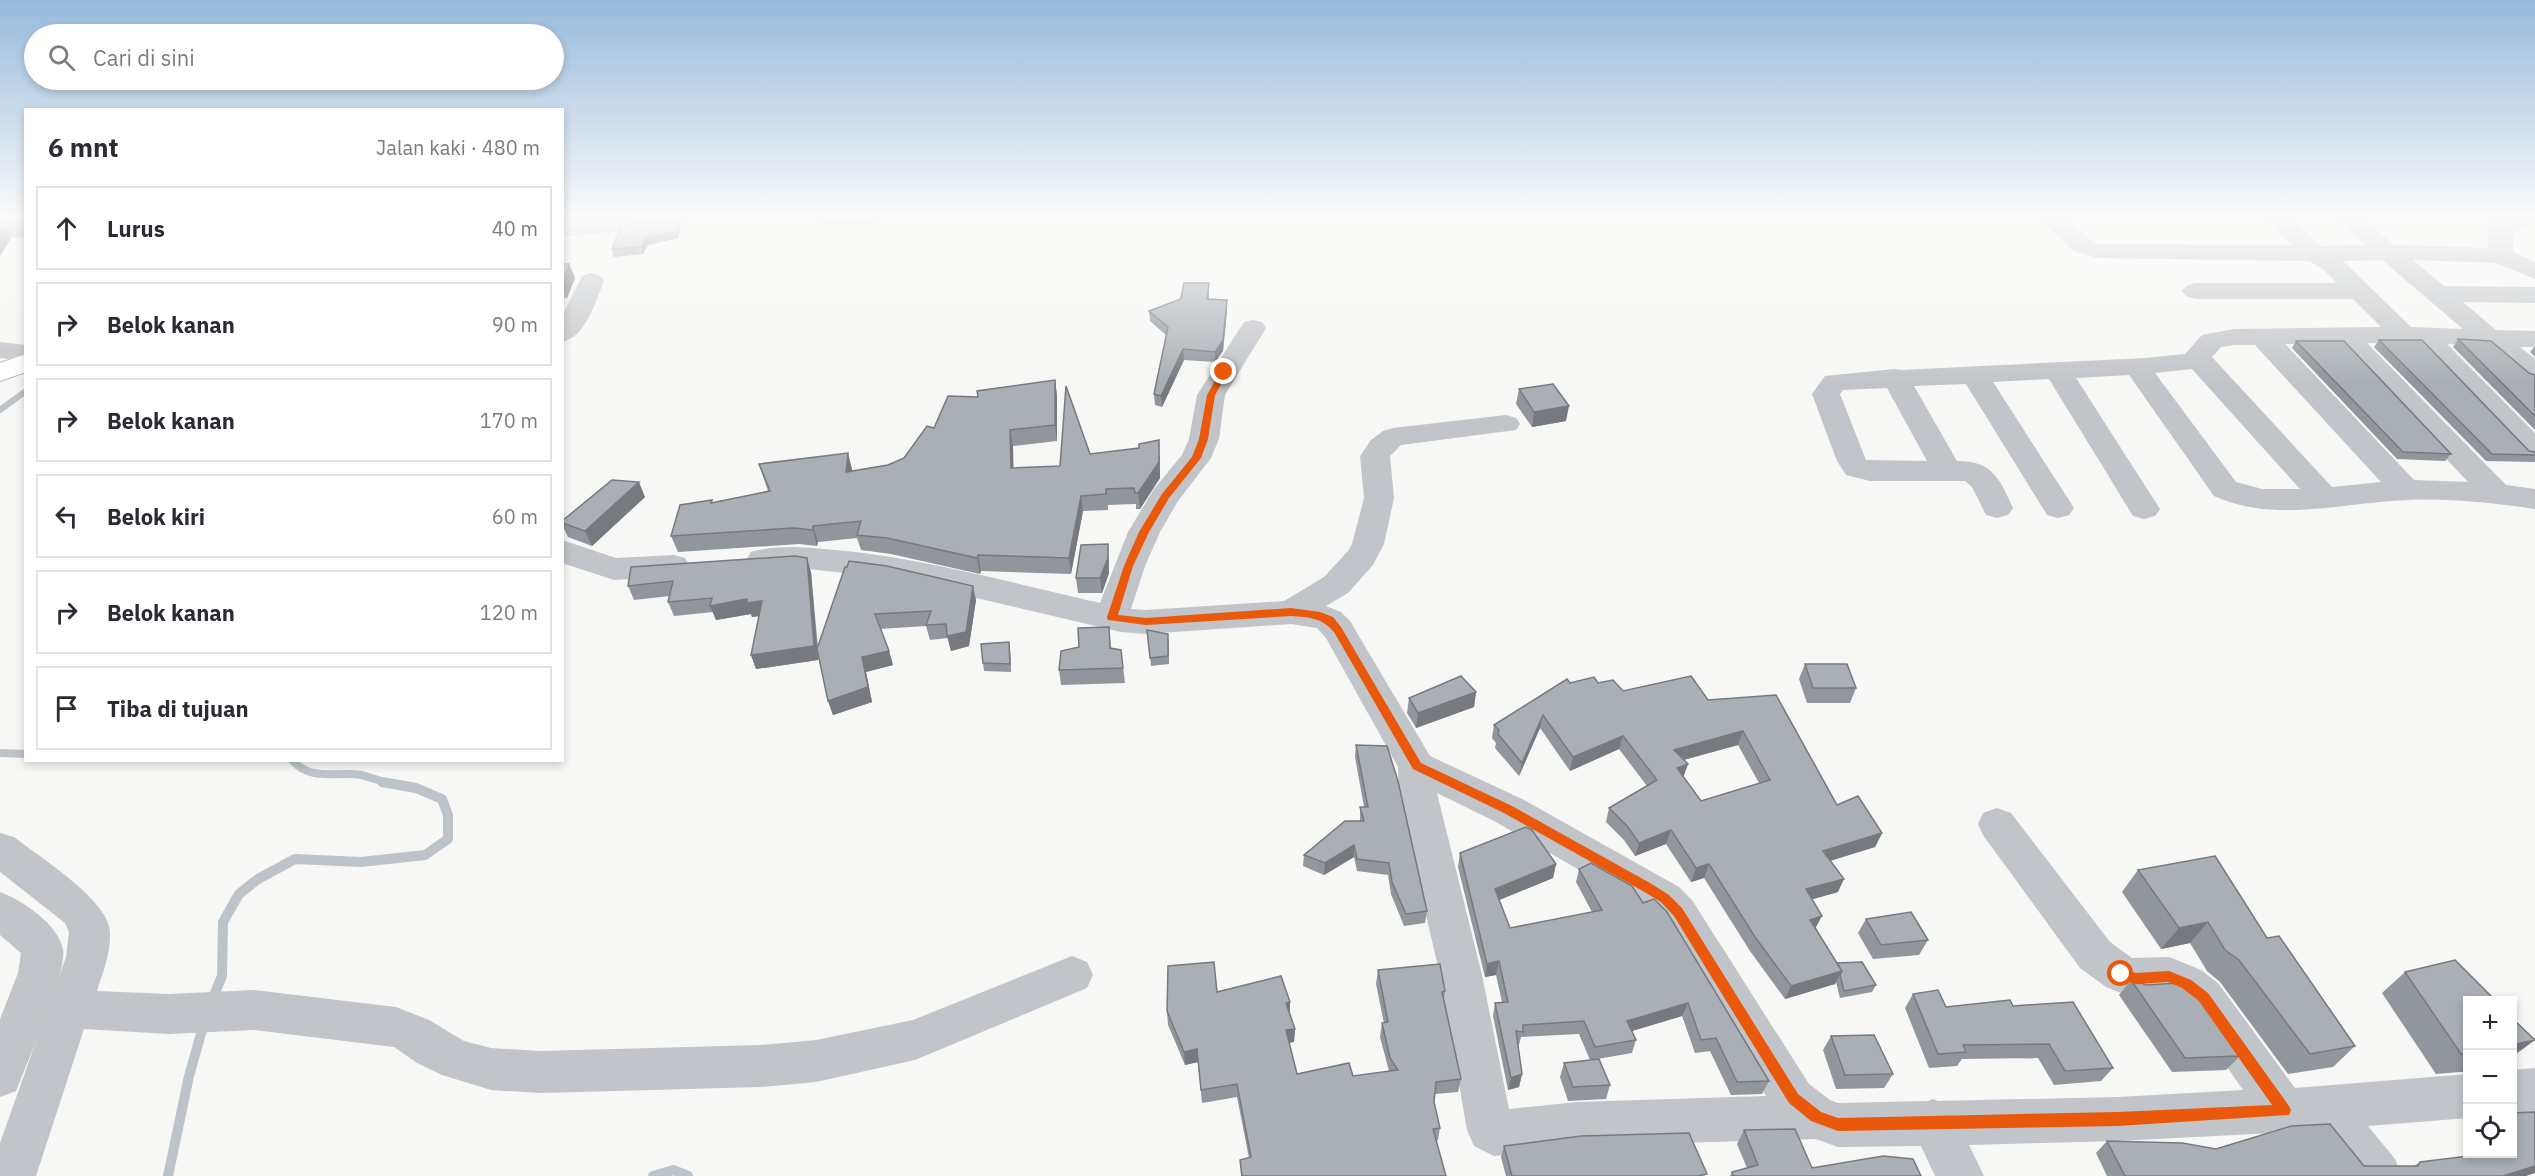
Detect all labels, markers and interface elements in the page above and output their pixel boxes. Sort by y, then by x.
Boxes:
search box [24,24,564,90]
icon: search [45,41,78,74]
text: Cari di sini [93,43,195,72]
text: 6 mnt [48,130,118,164]
text: Jalan kaki · 480 m [376,134,540,161]
icon: ahead [50,212,83,245]
text: Lurus [107,214,165,243]
text: 40 m [492,215,538,242]
icon: right [50,308,83,341]
text: Belok kanan [107,310,235,339]
text: 90 m [492,311,538,338]
route end [1210,358,1236,384]
icon: right [50,404,83,437]
text: Belok kanan [107,406,235,435]
text: 170 m [480,407,538,434]
icon: left [50,500,83,533]
text: Belok kiri [107,502,205,531]
text: 60 m [492,503,538,530]
icon: right [50,596,83,629]
text: Belok kanan [107,598,235,627]
text: 120 m [480,599,538,626]
icon: arrive [50,692,83,725]
text: Tiba di tujuan [107,694,249,723]
route start [2107,960,2133,986]
map controls [2463,996,2517,1158]
button: + [2463,996,2517,1050]
button: − [2463,1050,2517,1104]
button: locate [2463,1104,2517,1158]

